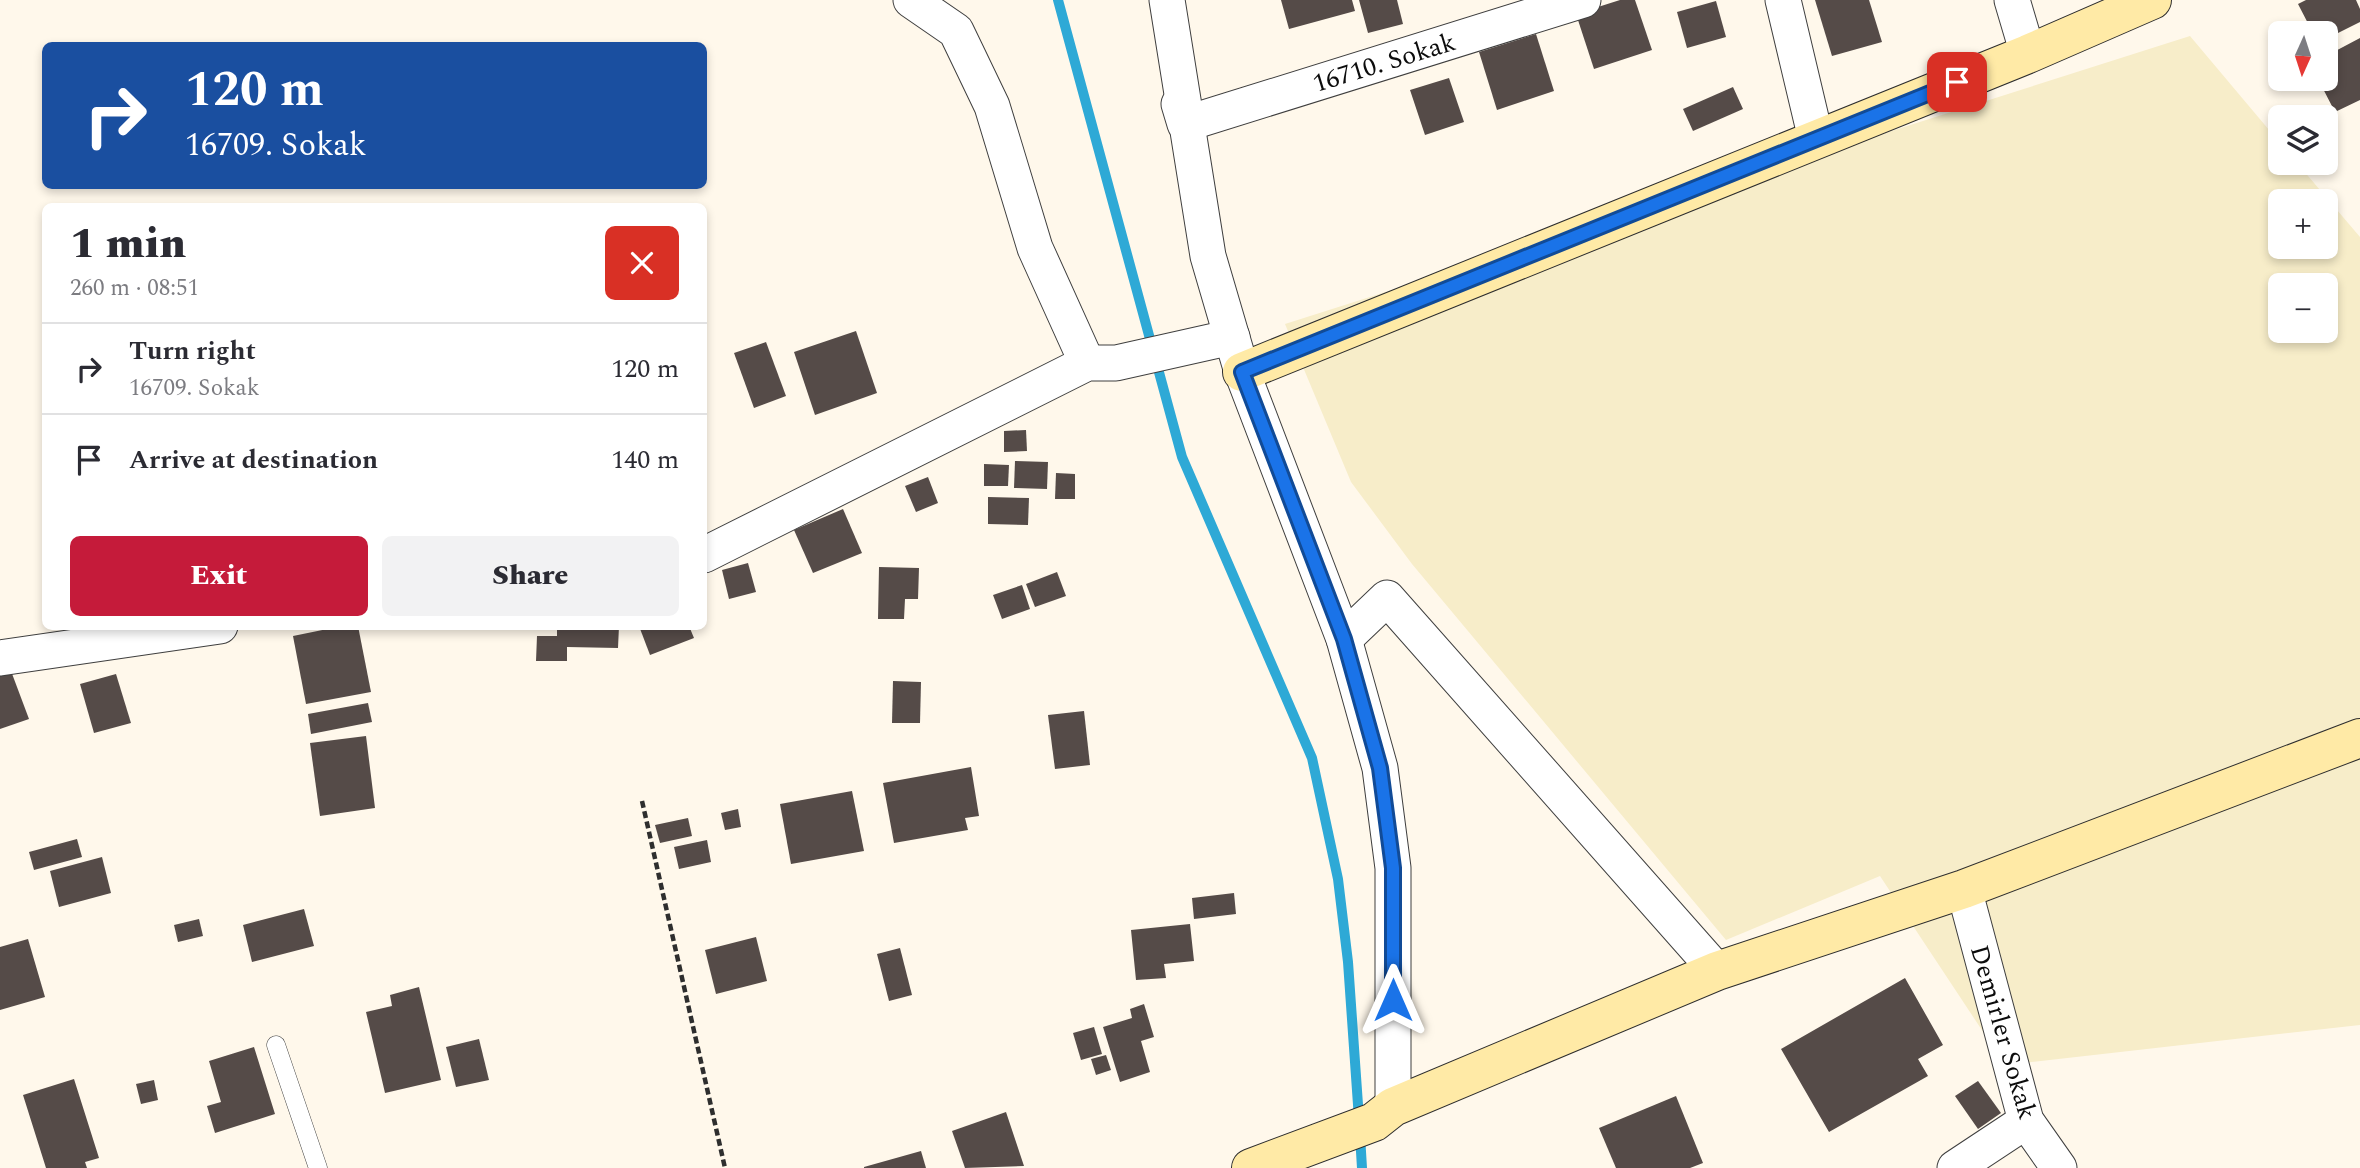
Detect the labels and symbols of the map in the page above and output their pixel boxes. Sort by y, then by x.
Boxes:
north arrow [2268,21,2338,91]
street label: 16710. Sokak [1308,22,1461,104]
pin [1927,52,1987,112]
street label: Demirler Sokak [1959,940,2047,1124]
position arrow [1356,963,1430,1037]

